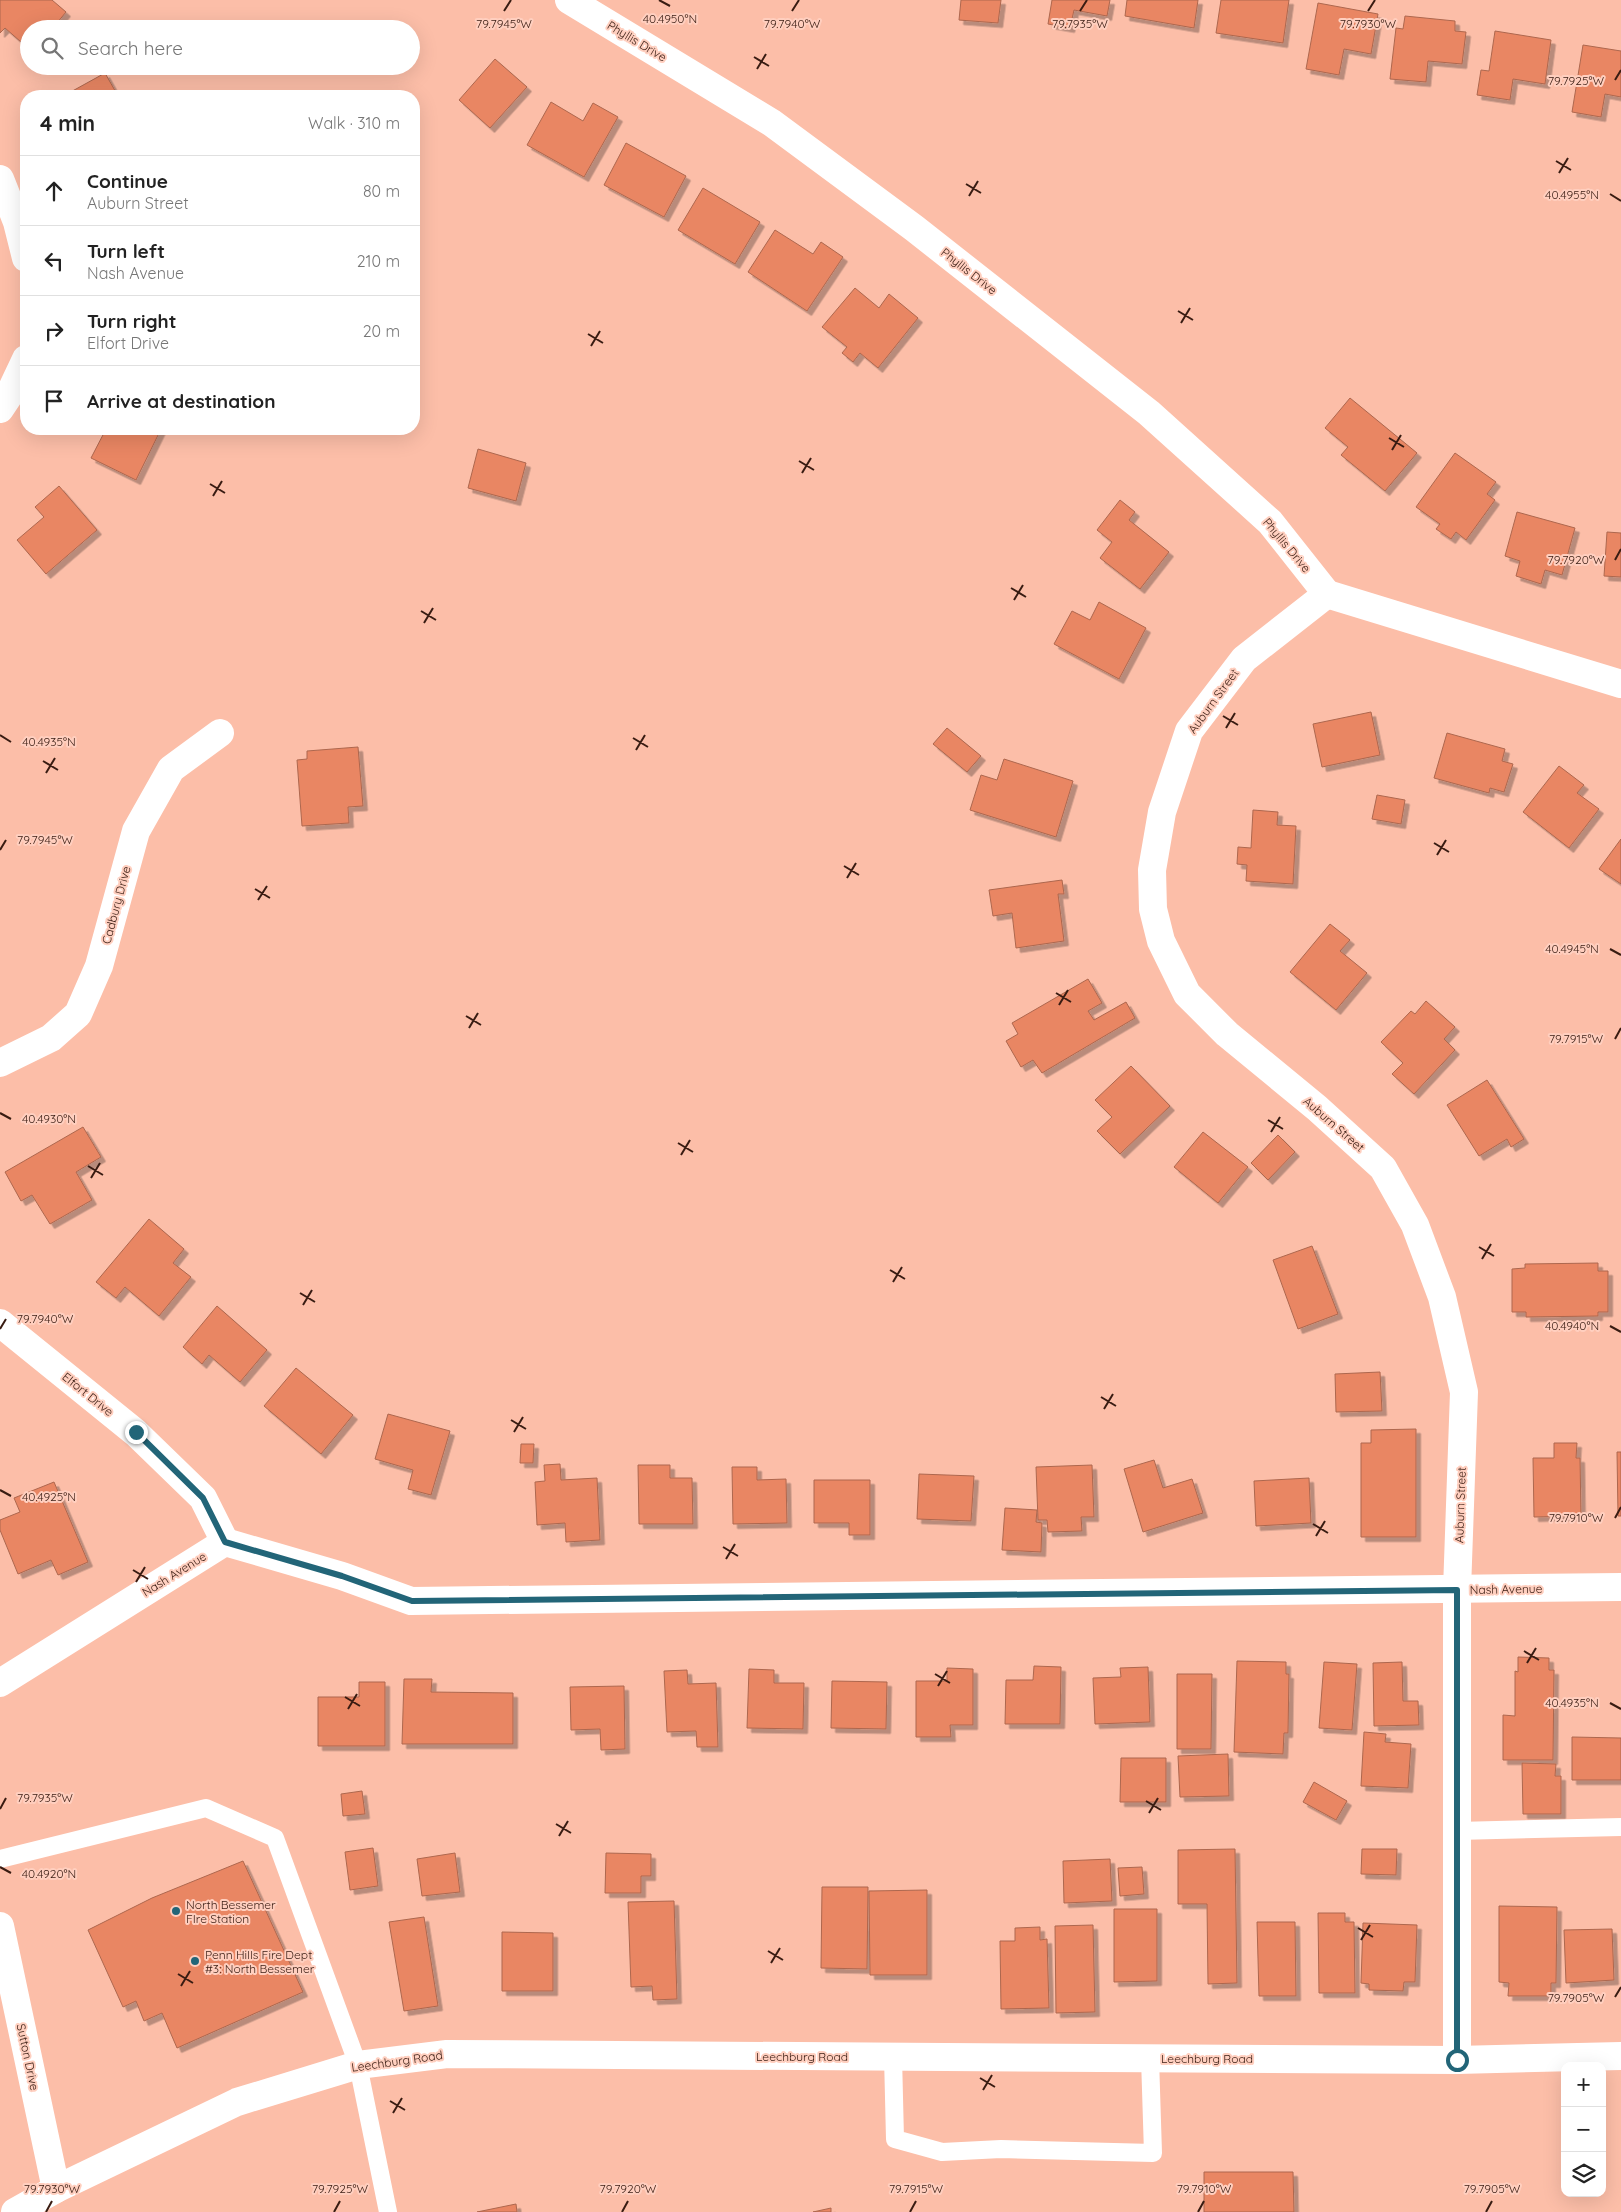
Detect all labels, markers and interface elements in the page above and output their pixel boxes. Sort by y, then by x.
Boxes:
text: 40.4950°N [643,11,697,26]
text: 79.7945°W [476,16,532,31]
text: 79.7940°W [764,16,821,31]
text: 79.7935°W [1052,16,1108,31]
text: 79.7930°W [1340,16,1397,31]
street label: Phyllis Drive [605,17,670,65]
search box [20,20,420,75]
icon: search [38,34,66,62]
text: Search here [78,36,183,60]
text: 79.7925°W [1548,73,1604,88]
text: 4 min [40,110,95,136]
text: Walk · 310 m [308,113,400,133]
text: Continue [87,169,168,193]
icon: ahead [40,177,68,205]
text: 80 m [363,181,400,201]
text: 40.4955°N [1545,187,1599,202]
text: Auburn Street [87,193,189,213]
text: Turn left [87,239,165,263]
street label: Phyllis Drive [938,245,1000,298]
icon: left [40,247,68,275]
text: 210 m [357,251,400,271]
text: Nash Avenue [87,263,184,283]
text: Turn right [87,309,176,333]
icon: right [40,317,68,345]
text: 20 m [363,321,400,341]
text: Elfort Drive [87,333,169,353]
icon: arrive [40,387,68,415]
text: Arrive at destination [87,389,276,413]
street label: Phyllis Drive [1260,515,1314,575]
text: 79.7920°W [1548,552,1605,567]
street label: Auburn Street [1185,666,1241,736]
text: 40.4935°N [22,734,76,749]
text: 79.7945°W [17,832,73,847]
street label: Cadbury Drive [98,864,134,946]
text: 40.4945°N [1545,941,1599,956]
text: 79.7915°W [1549,1031,1603,1046]
street label: Auburn Street [1300,1093,1368,1155]
text: 40.4930°N [22,1111,76,1126]
text: 79.7940°W [17,1311,74,1326]
text: 40.4940°N [1545,1318,1599,1333]
street label: Elfort Drive [59,1369,117,1419]
route end [125,1421,148,1444]
street label: Auburn Street [1451,1467,1469,1543]
text: 40.4925°N [22,1489,76,1504]
text: 79.7910°W [1549,1510,1604,1525]
street label: Nash Avenue [139,1548,209,1600]
street label: Nash Avenue [1469,1581,1543,1597]
text: 40.4935°N [1545,1695,1599,1710]
text: 79.7935°W [17,1790,73,1805]
text: 40.4920°N [22,1866,76,1881]
place label: North Bessemer FIre Station [186,1897,276,1926]
marker: North Bessemer FIre Station [170,1905,182,1917]
place label: Penn Hills Fire Dept #3: North Bessemer [205,1947,315,1976]
marker: Penn Hills Fire Dept #3: North Bessemer [189,1955,201,1967]
text: 79.7905°W [1548,1990,1605,2005]
street label: Sutton Drive [14,2022,42,2092]
street label: Leechburg Road [350,2047,444,2075]
street label: Leechburg Road [756,2049,848,2064]
route start [1446,2049,1469,2072]
street label: Leechburg Road [1161,2051,1253,2066]
map controls [1561,2062,1606,2197]
button: + [1561,2062,1606,2107]
button: − [1561,2107,1606,2152]
button: layers [1561,2152,1606,2197]
text: 79.7930°W [24,2181,81,2196]
text: 79.7925°W [312,2181,368,2196]
text: 79.7920°W [600,2181,657,2196]
text: 79.7915°W [889,2181,943,2196]
text: 79.7910°W [1177,2181,1232,2196]
text: 79.7905°W [1464,2181,1521,2196]

